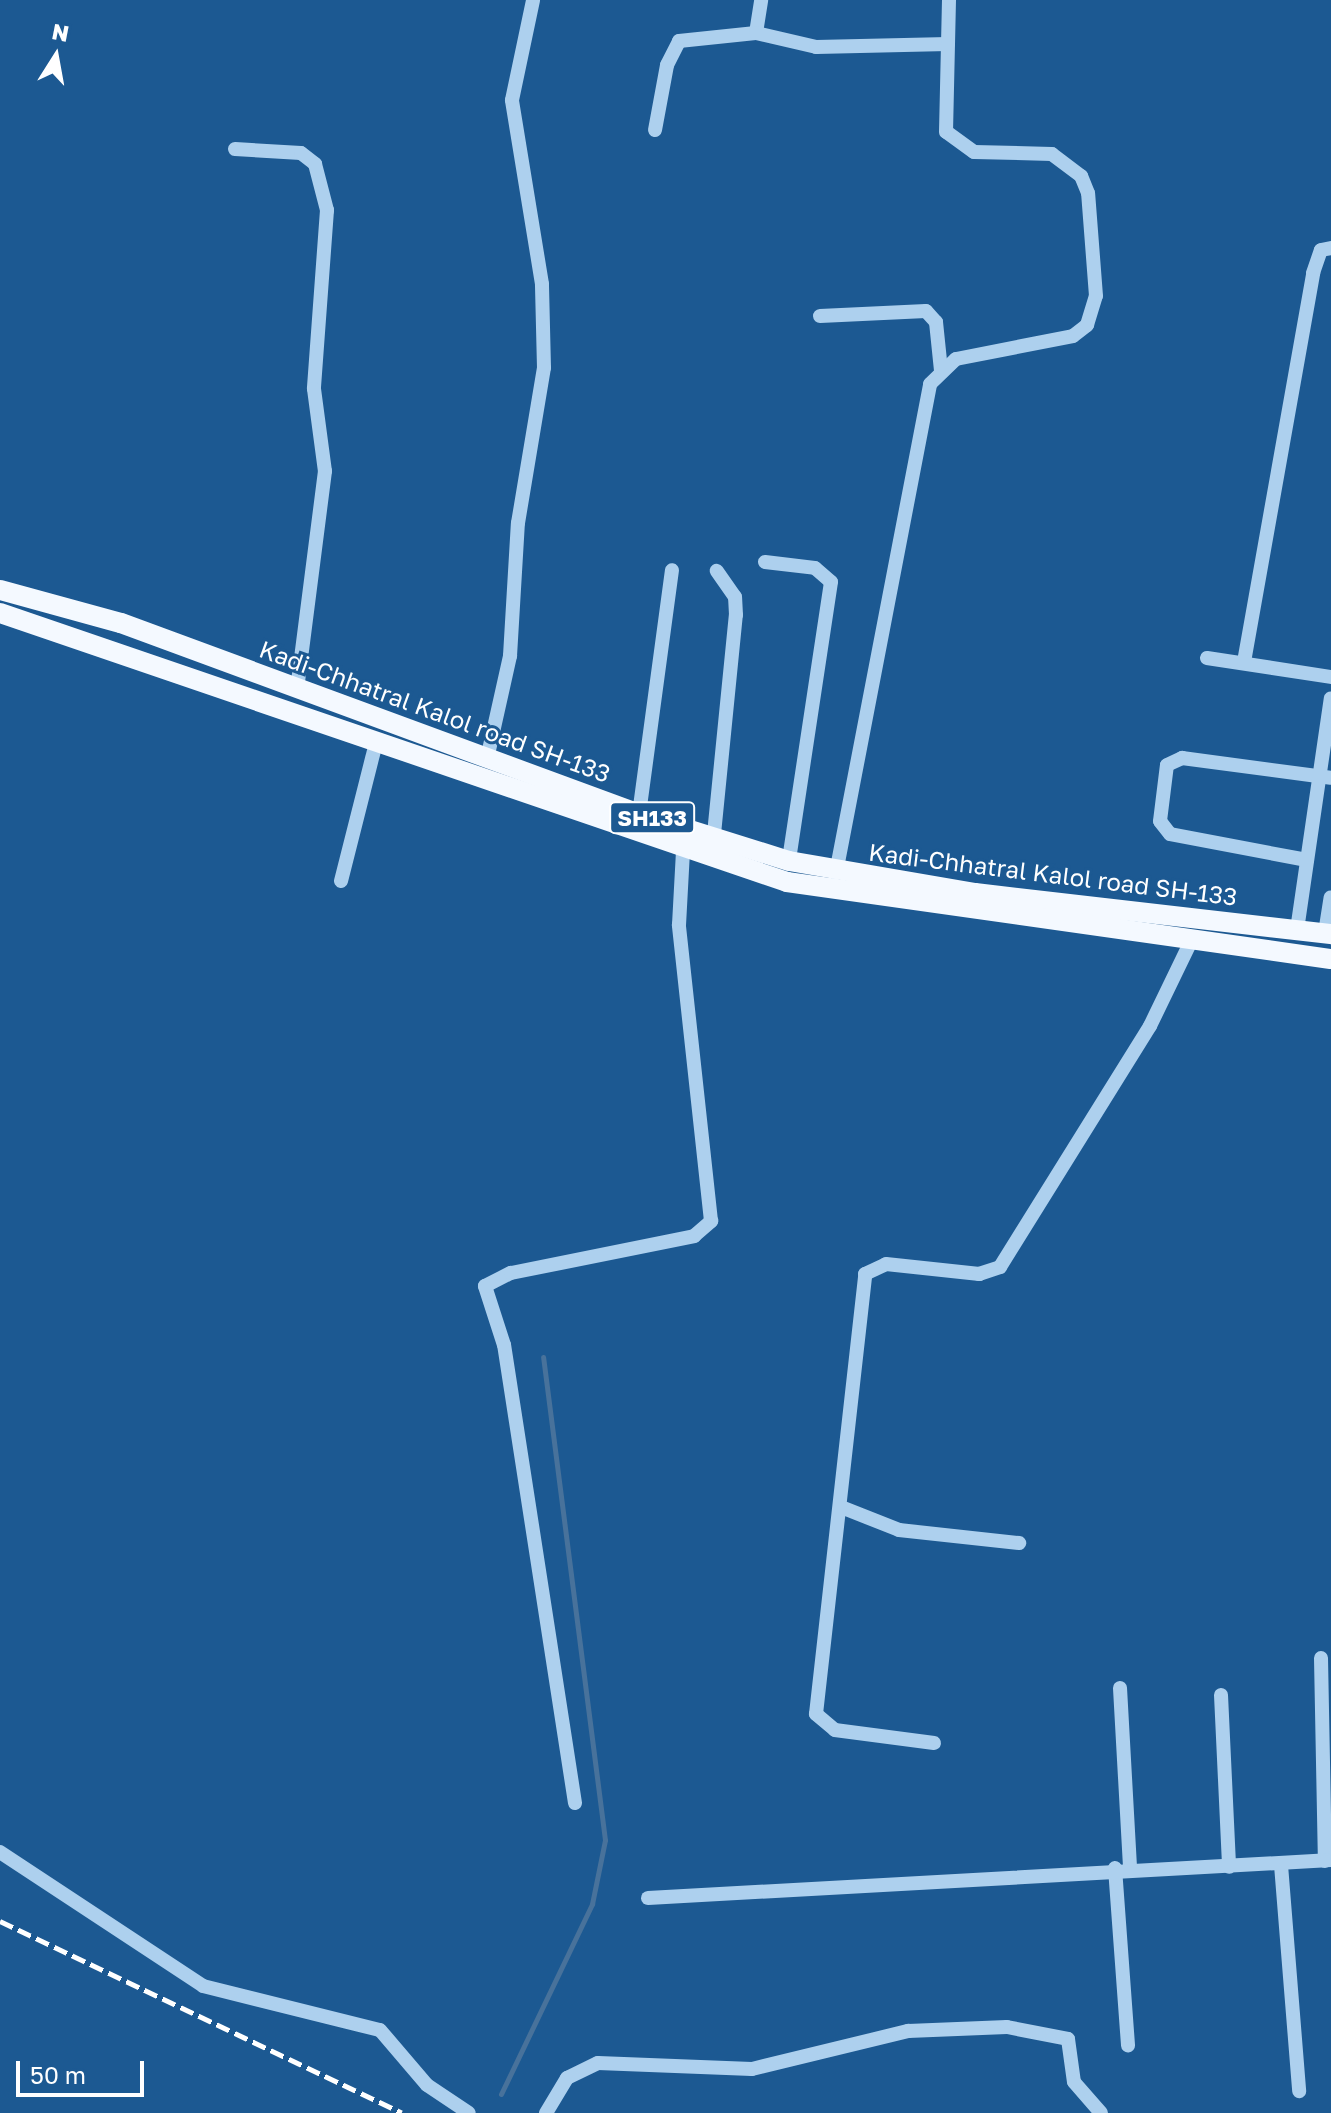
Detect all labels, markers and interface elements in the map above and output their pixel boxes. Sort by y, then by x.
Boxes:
north arrow [16,16,96,96]
text: N [50,17,71,47]
street label: Kadi-Chhatral Kalol road SH-133 [256,634,614,788]
road number: SH133 [608,800,696,836]
street label: Kadi-Chhatral Kalol road SH-133 [867,837,1239,911]
scale bar [20,2045,148,2095]
text: 50 m [30,2060,86,2089]

